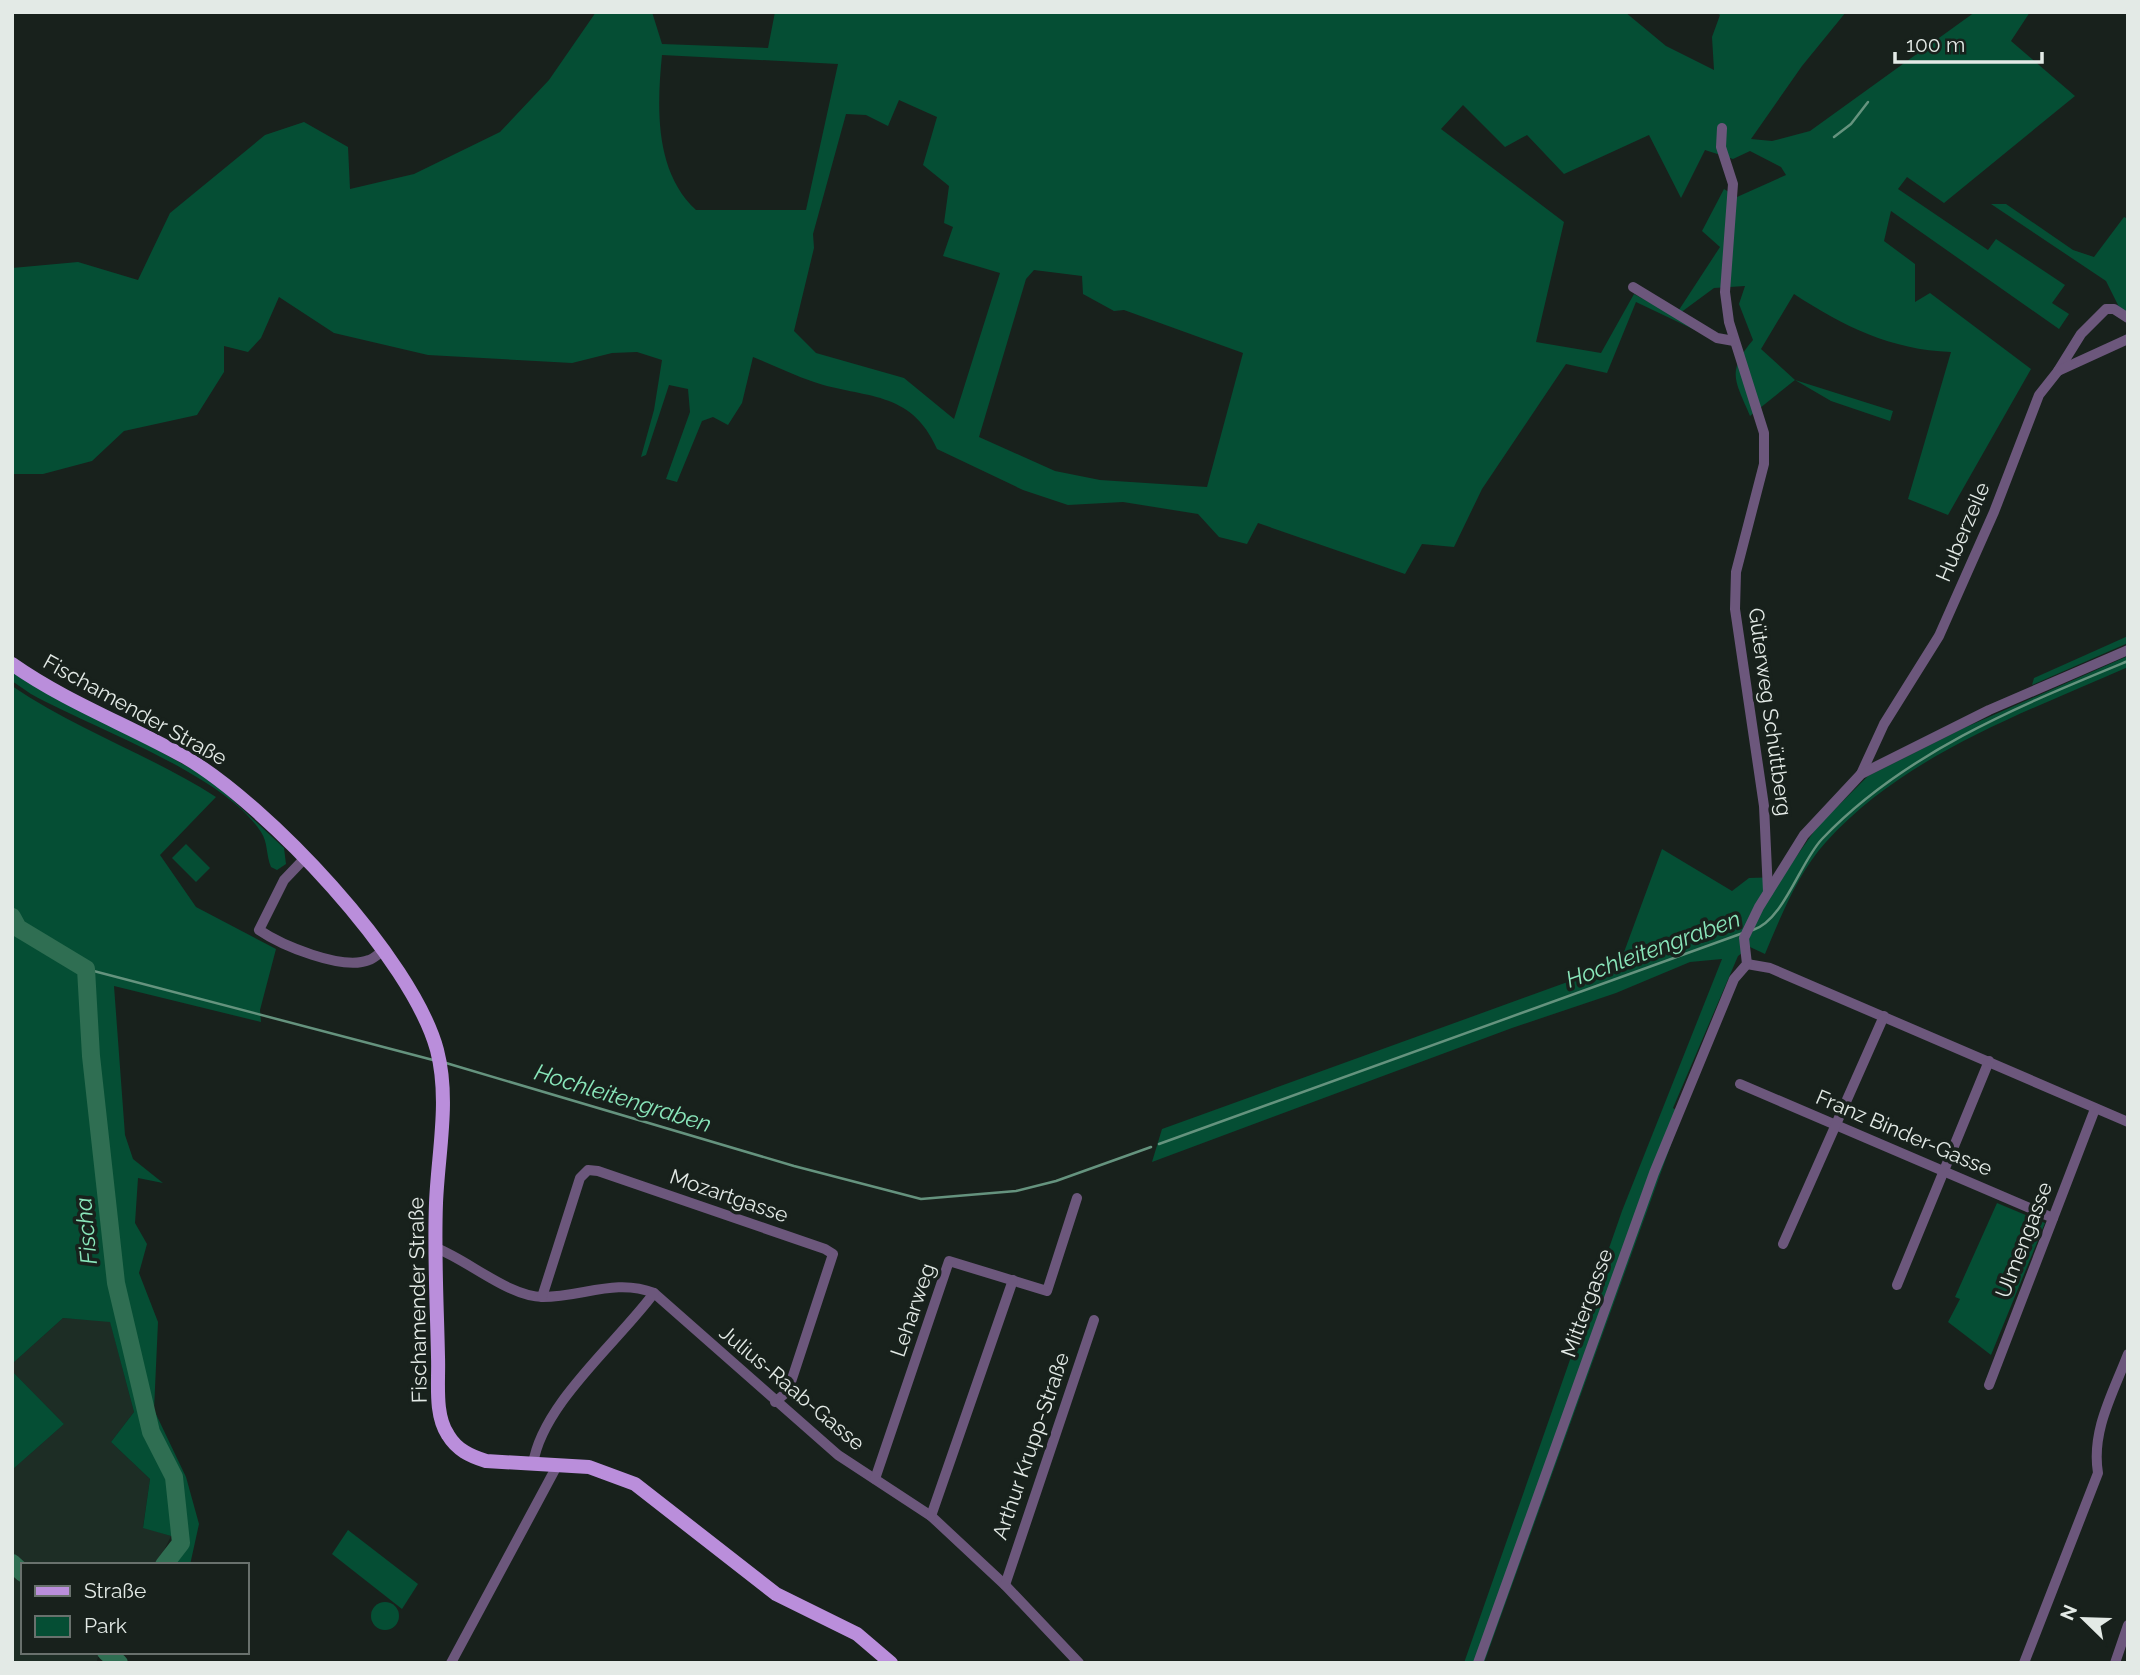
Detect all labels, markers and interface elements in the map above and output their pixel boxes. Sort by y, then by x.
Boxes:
scale bar [1895,21,2042,65]
text: 100 m [1906,32,1965,57]
street label: Huberzeile [1930,478,1995,585]
street label: Güterweg Schüttberg [1744,606,1797,818]
street label: Fischamender Straße [39,649,231,770]
water label: Hochleitengraben [1562,904,1744,993]
water label: Hochleitengraben [531,1058,715,1137]
street label: Franz Binder-Gasse [1812,1084,1996,1181]
street label: Mozartgasse [667,1164,792,1227]
street label: Ulmengasse [1990,1178,2057,1301]
water label: Fischa [69,1196,102,1266]
street label: Fischamender Straße [403,1197,432,1403]
street label: Mittergasse [1555,1245,1618,1360]
street label: Leharweg [885,1260,940,1360]
street label: Julius-Raab-Gasse [715,1320,870,1456]
street label: Arthur Krupp-Straße [987,1349,1074,1543]
legend [21,1563,248,1654]
text: Straße [84,1578,146,1603]
north arrow [2049,1584,2119,1654]
text: N [2055,1601,2081,1623]
text: Park [84,1613,127,1638]

